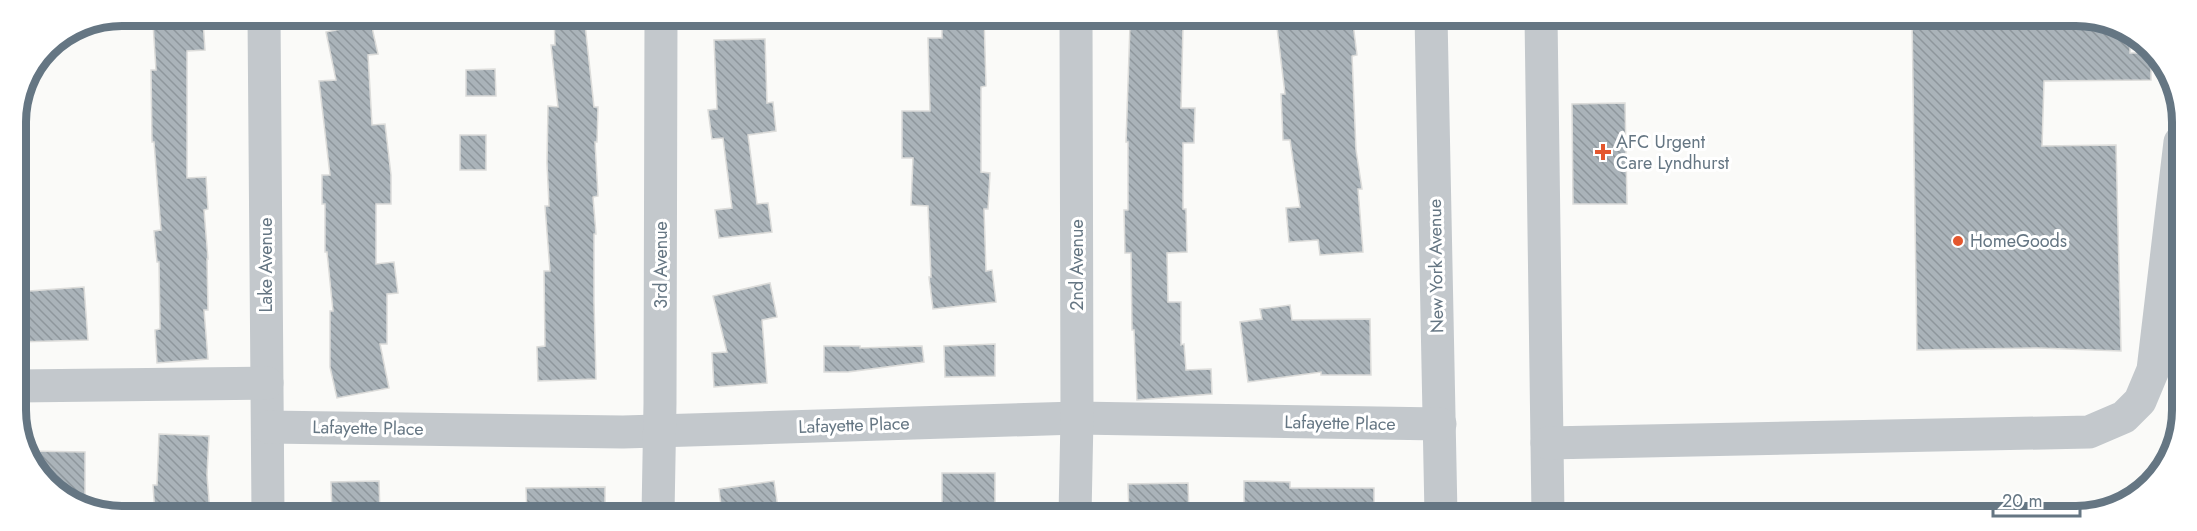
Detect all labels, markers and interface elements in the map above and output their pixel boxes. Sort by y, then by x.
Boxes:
place label: AFC Urgent Care Lyndhurst [1616,129,1730,176]
marker: AFC Urgent Care Lyndhurst [1594,143,1612,161]
street label: New York Avenue [1422,199,1450,333]
street label: Lake Avenue [253,217,279,313]
street label: 2nd Avenue [1064,219,1090,311]
street label: 3rd Avenue [648,221,674,309]
place label: HomeGoods [1970,228,2067,254]
marker: HomeGoods [1951,234,1965,248]
street label: Lafayette Place [1284,409,1396,437]
street label: Lafayette Place [798,410,910,440]
street label: Lafayette Place [312,414,424,442]
scale bar [1993,480,2080,518]
text: 20 m [2002,488,2042,514]

